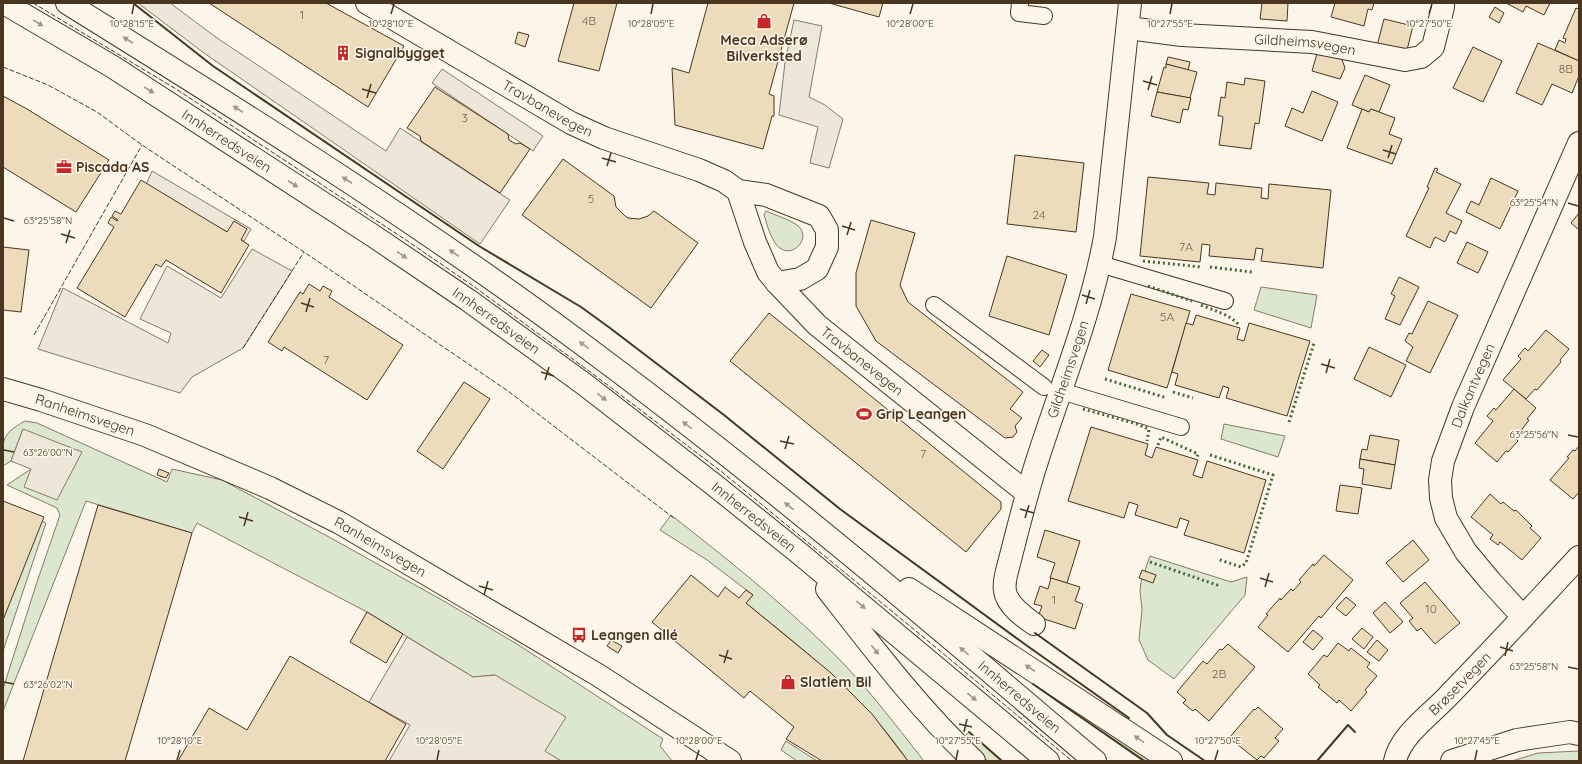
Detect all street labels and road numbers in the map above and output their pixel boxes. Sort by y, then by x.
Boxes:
street label: Gildheimsvegen [1254,30,1357,59]
street label: Travbanevegen [499,76,596,141]
street label: Innherredsveien [179,105,275,176]
street label: Innherredsveien [449,283,543,358]
street label: Gildheimsvegen [1043,318,1093,421]
street label: Travbanevegen [817,322,907,400]
street label: Dalkantvegen [1447,340,1499,430]
street label: Ranheimsvegen [33,390,137,440]
street label: Innherredsveien [708,478,800,556]
street label: Ranheimsvegen [331,513,430,581]
street label: Brøsetvegen [1425,648,1495,719]
street label: Innherredsveien [974,657,1065,737]

